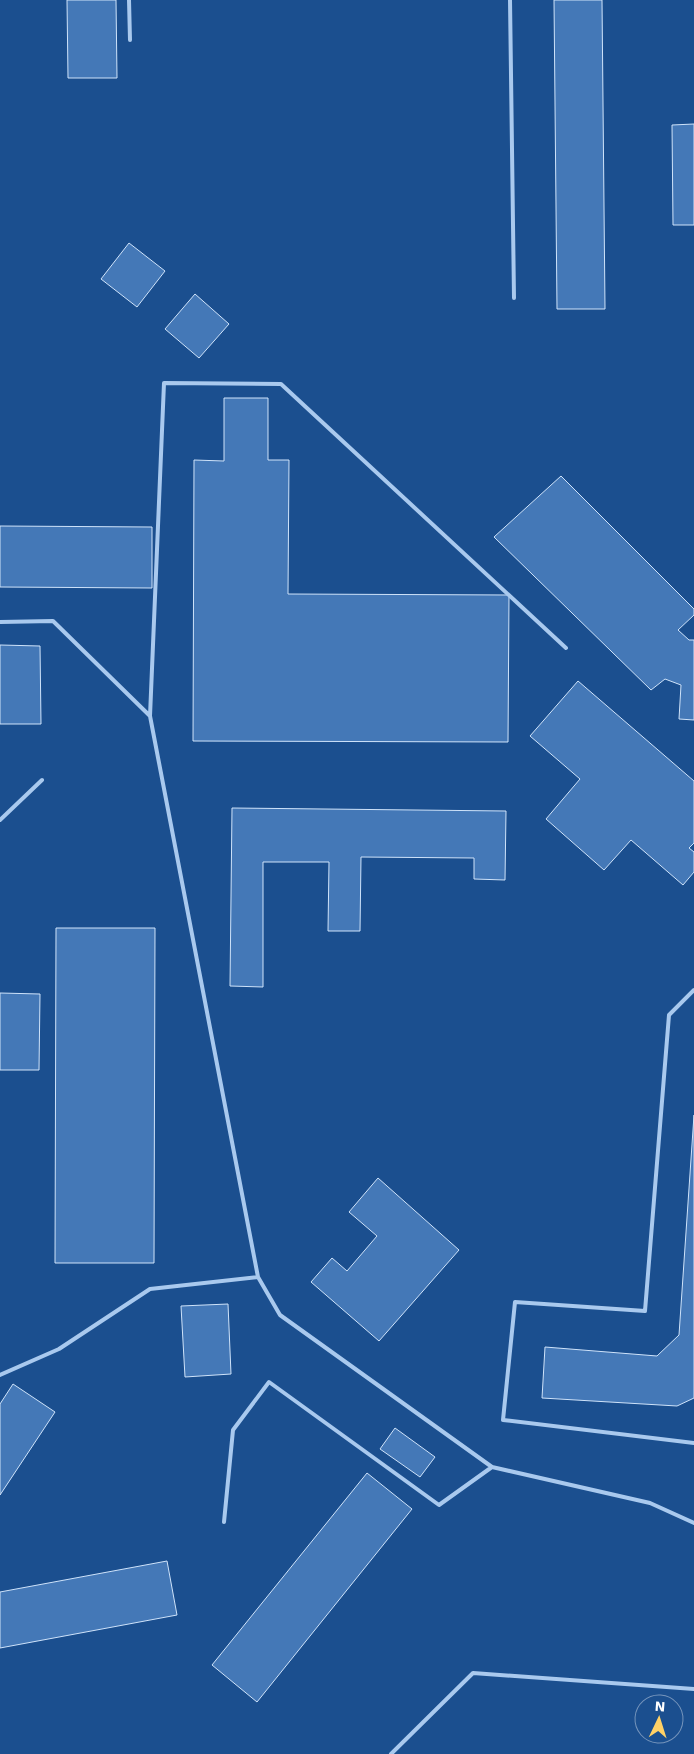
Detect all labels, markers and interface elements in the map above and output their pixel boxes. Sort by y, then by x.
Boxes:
north arrow [634,1694,684,1744]
text: N [654,1698,666,1714]

